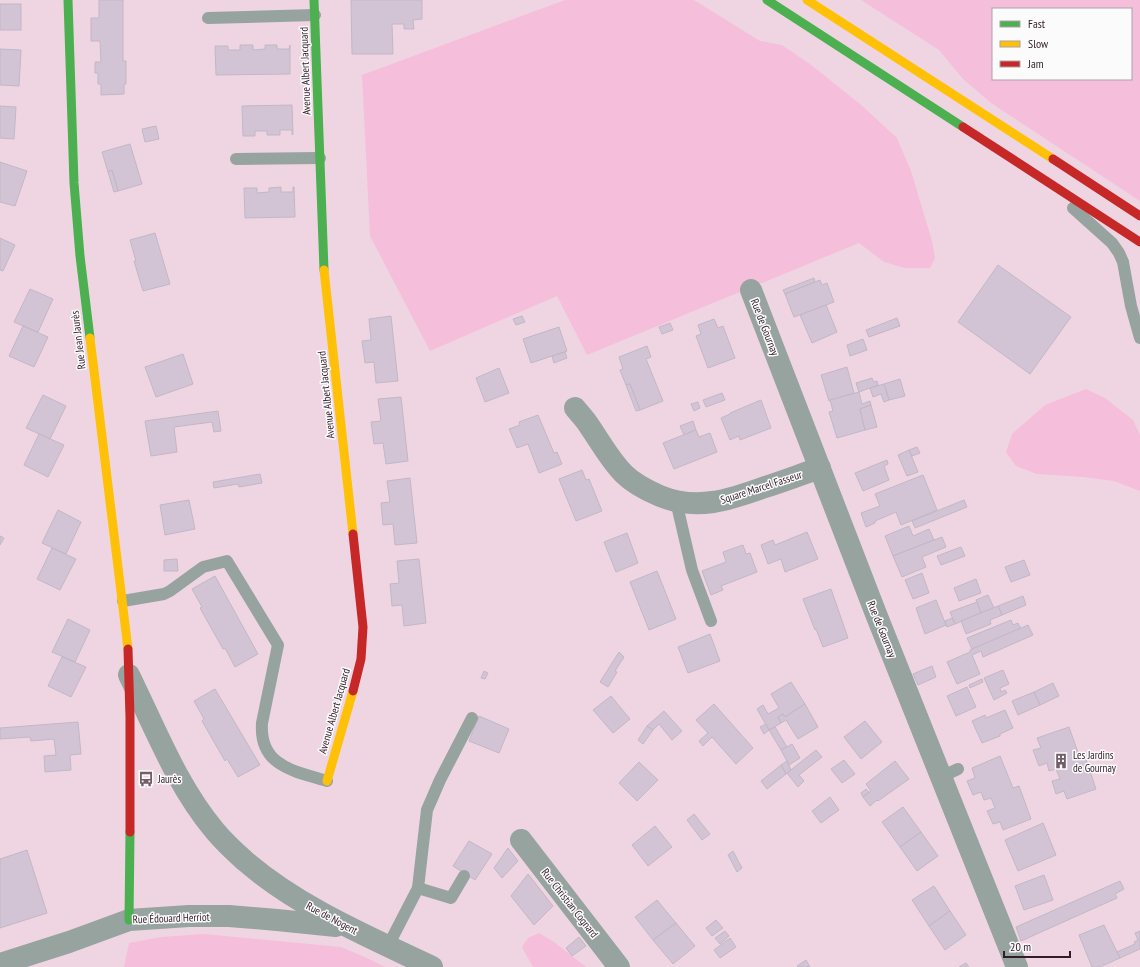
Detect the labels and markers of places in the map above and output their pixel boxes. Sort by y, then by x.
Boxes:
place label: Les Jardins de Gournay [1073,748,1117,775]
building icon: Les Jardins de Gournay [1052,752,1070,770]
bus stop icon: Jaurès [137,770,155,788]
place label: Jaurès [157,772,181,786]

